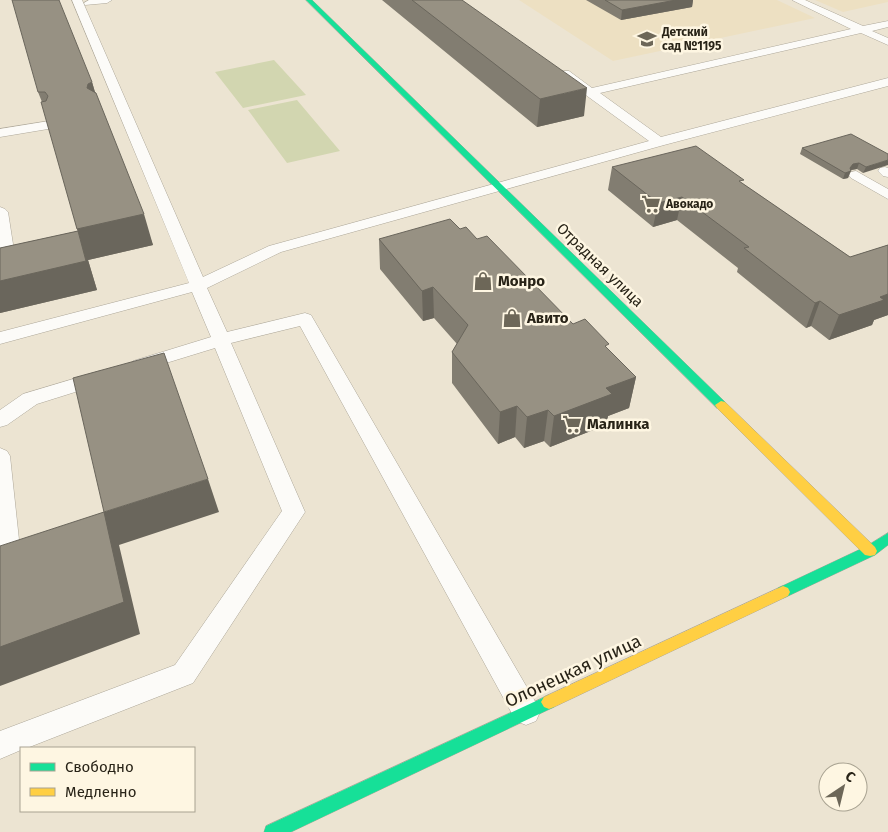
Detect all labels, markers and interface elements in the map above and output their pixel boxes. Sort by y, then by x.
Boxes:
place label: Детский сад №1195 [661,25,722,53]
school or university icon: Детский сад №1195 [636,28,658,50]
supermarket icon: Авокадо [640,193,662,215]
place label: Авокадо [665,197,713,211]
street label: Отрадная улица [553,219,647,311]
shop icon: Монро [472,270,494,292]
place label: Монро [498,272,545,290]
shop icon: Авито [501,307,523,329]
place label: Авито [526,309,569,327]
supermarket icon: Малинка [561,413,583,435]
place label: Малинка [587,415,649,433]
street label: Олонецкая улица [501,630,645,712]
legend [20,747,195,812]
text: Свободно [65,758,134,776]
north arrow [818,762,868,812]
text: С [842,767,858,786]
text: Медленно [65,783,137,801]

